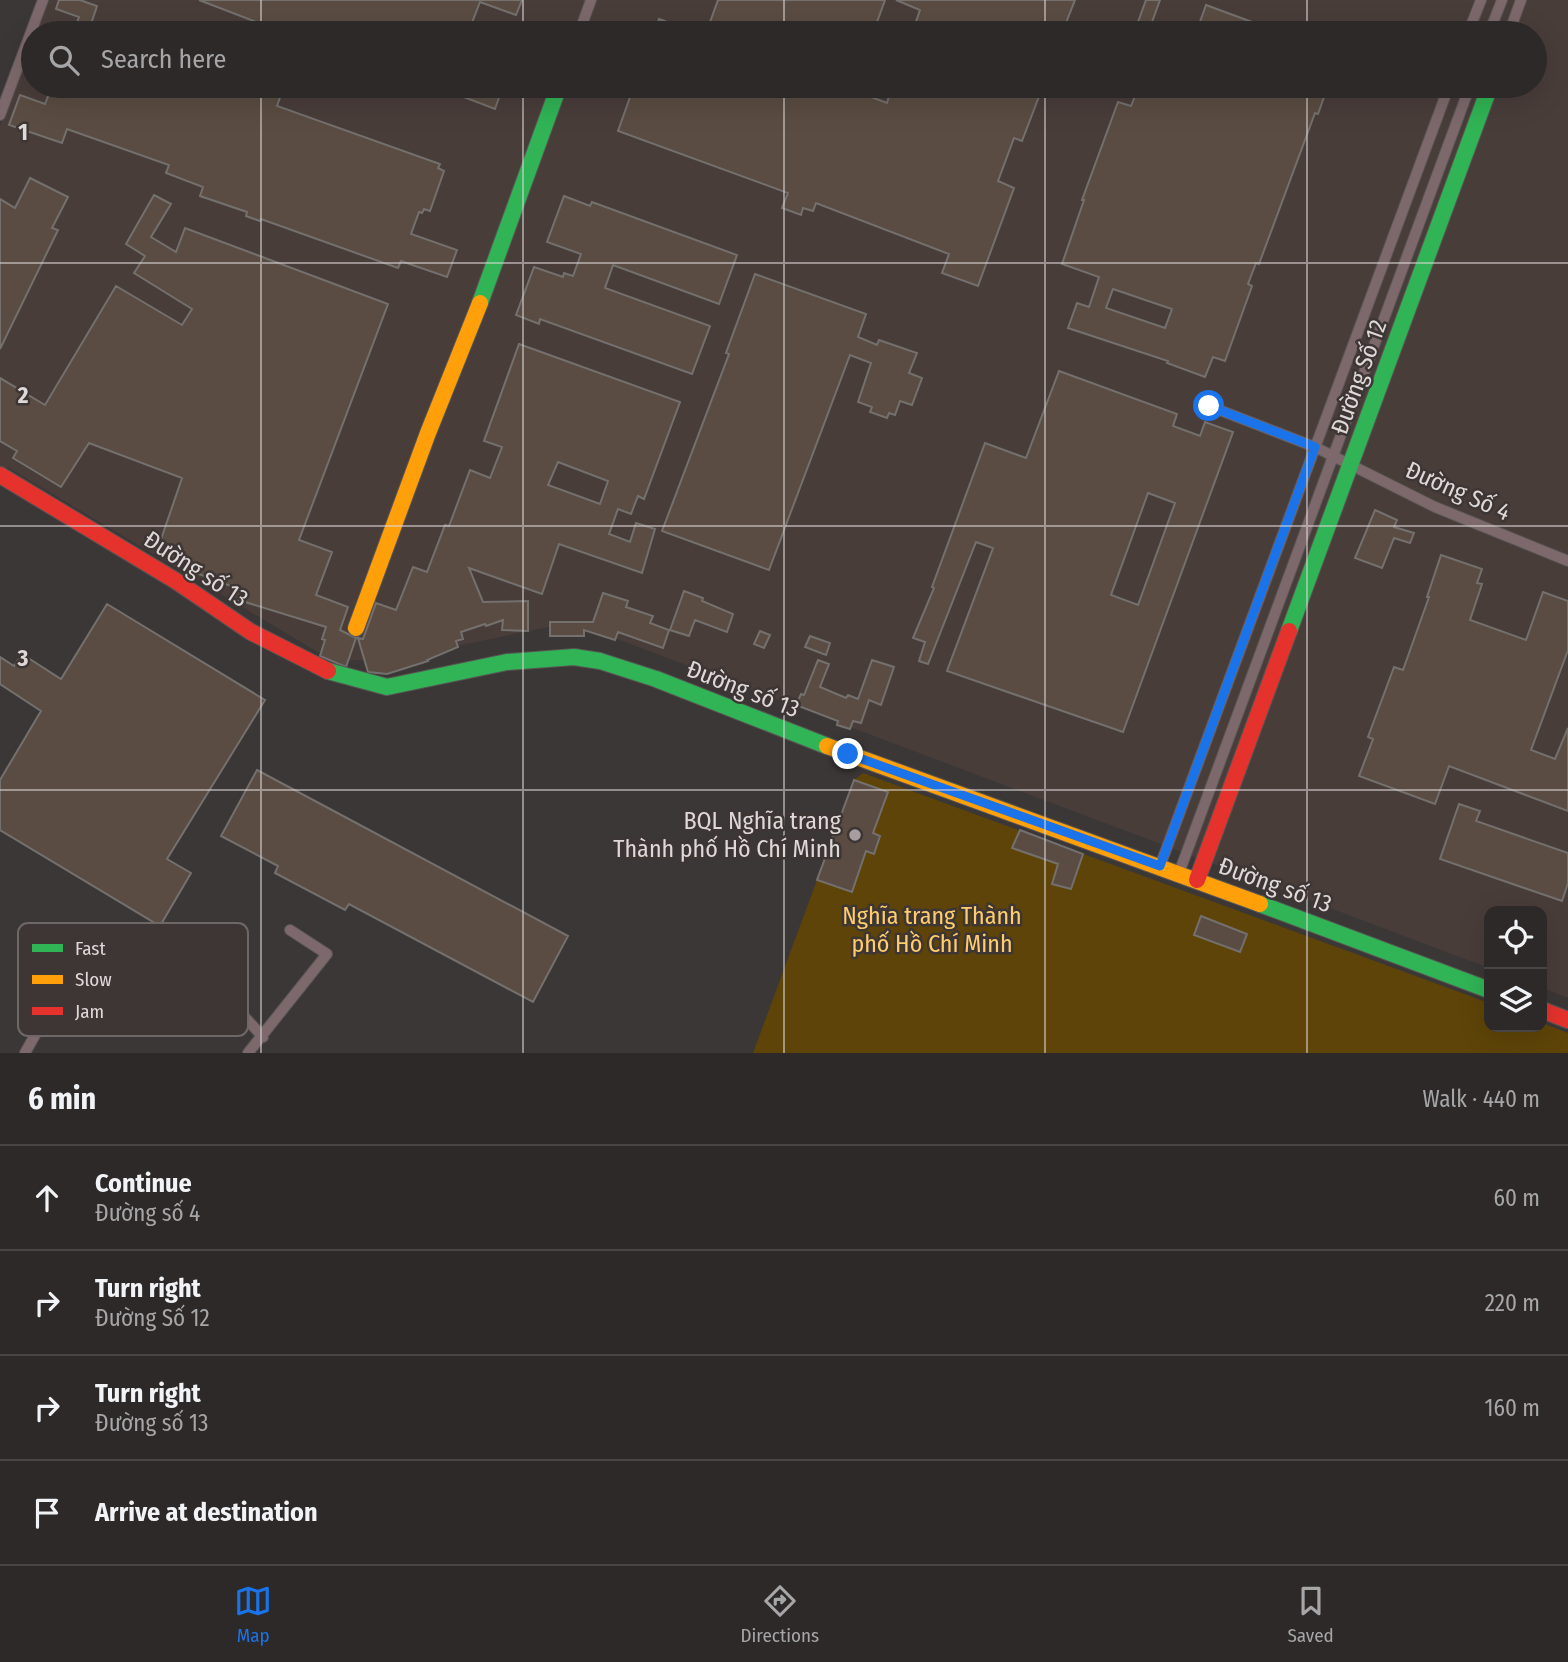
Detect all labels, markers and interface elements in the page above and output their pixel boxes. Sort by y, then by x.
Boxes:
search box [21,21,1547,98]
icon: search [45,41,83,79]
text: Search here [101,44,226,75]
text: 1 [18,118,28,146]
street label: Đường Số 12 [1325,316,1393,438]
text: 2 [17,381,29,409]
route start [1193,390,1224,421]
street label: Đường Số 4 [1401,456,1515,526]
street label: Đường số 13 [139,525,253,613]
text: 3 [17,644,29,672]
street label: Đường số 13 [683,655,803,723]
route end [832,738,863,769]
place label: BQL Nghĩa trang Thành phố Hồ Chí Minh [613,807,842,863]
marker: BQL Nghĩa trang Thành phố Hồ Chí Minh [847,827,863,843]
street label: Đường số 13 [1215,852,1335,918]
park label: Nghĩa trang Thành phố Hồ Chí Minh [842,902,1022,958]
map controls [1484,906,1547,1032]
button: locate [1484,906,1547,969]
legend [18,923,248,1036]
text: Fast [75,937,106,960]
text: Slow [75,968,112,991]
button: layers [1484,969,1547,1032]
text: Jam [75,1000,104,1023]
text: 6 min [28,1081,96,1117]
text: Walk · 440 m [1423,1085,1540,1113]
text: Continue [95,1168,192,1199]
icon: ahead [28,1179,66,1217]
text: 60 m [1494,1184,1540,1212]
text: Đường số 4 [95,1199,200,1227]
text: Turn right [95,1273,201,1304]
icon: right [28,1284,66,1322]
text: 220 m [1485,1289,1540,1317]
text: Đường Số 12 [95,1304,210,1332]
text: Turn right [95,1378,201,1409]
icon: right [28,1389,66,1427]
text: 160 m [1485,1394,1540,1422]
text: Đường số 13 [95,1409,208,1437]
icon: arrive [28,1494,66,1532]
text: Arrive at destination [95,1497,318,1528]
tab: Map [234,1582,272,1647]
tab: Directions [740,1582,819,1647]
tab: Saved [1287,1582,1334,1647]

